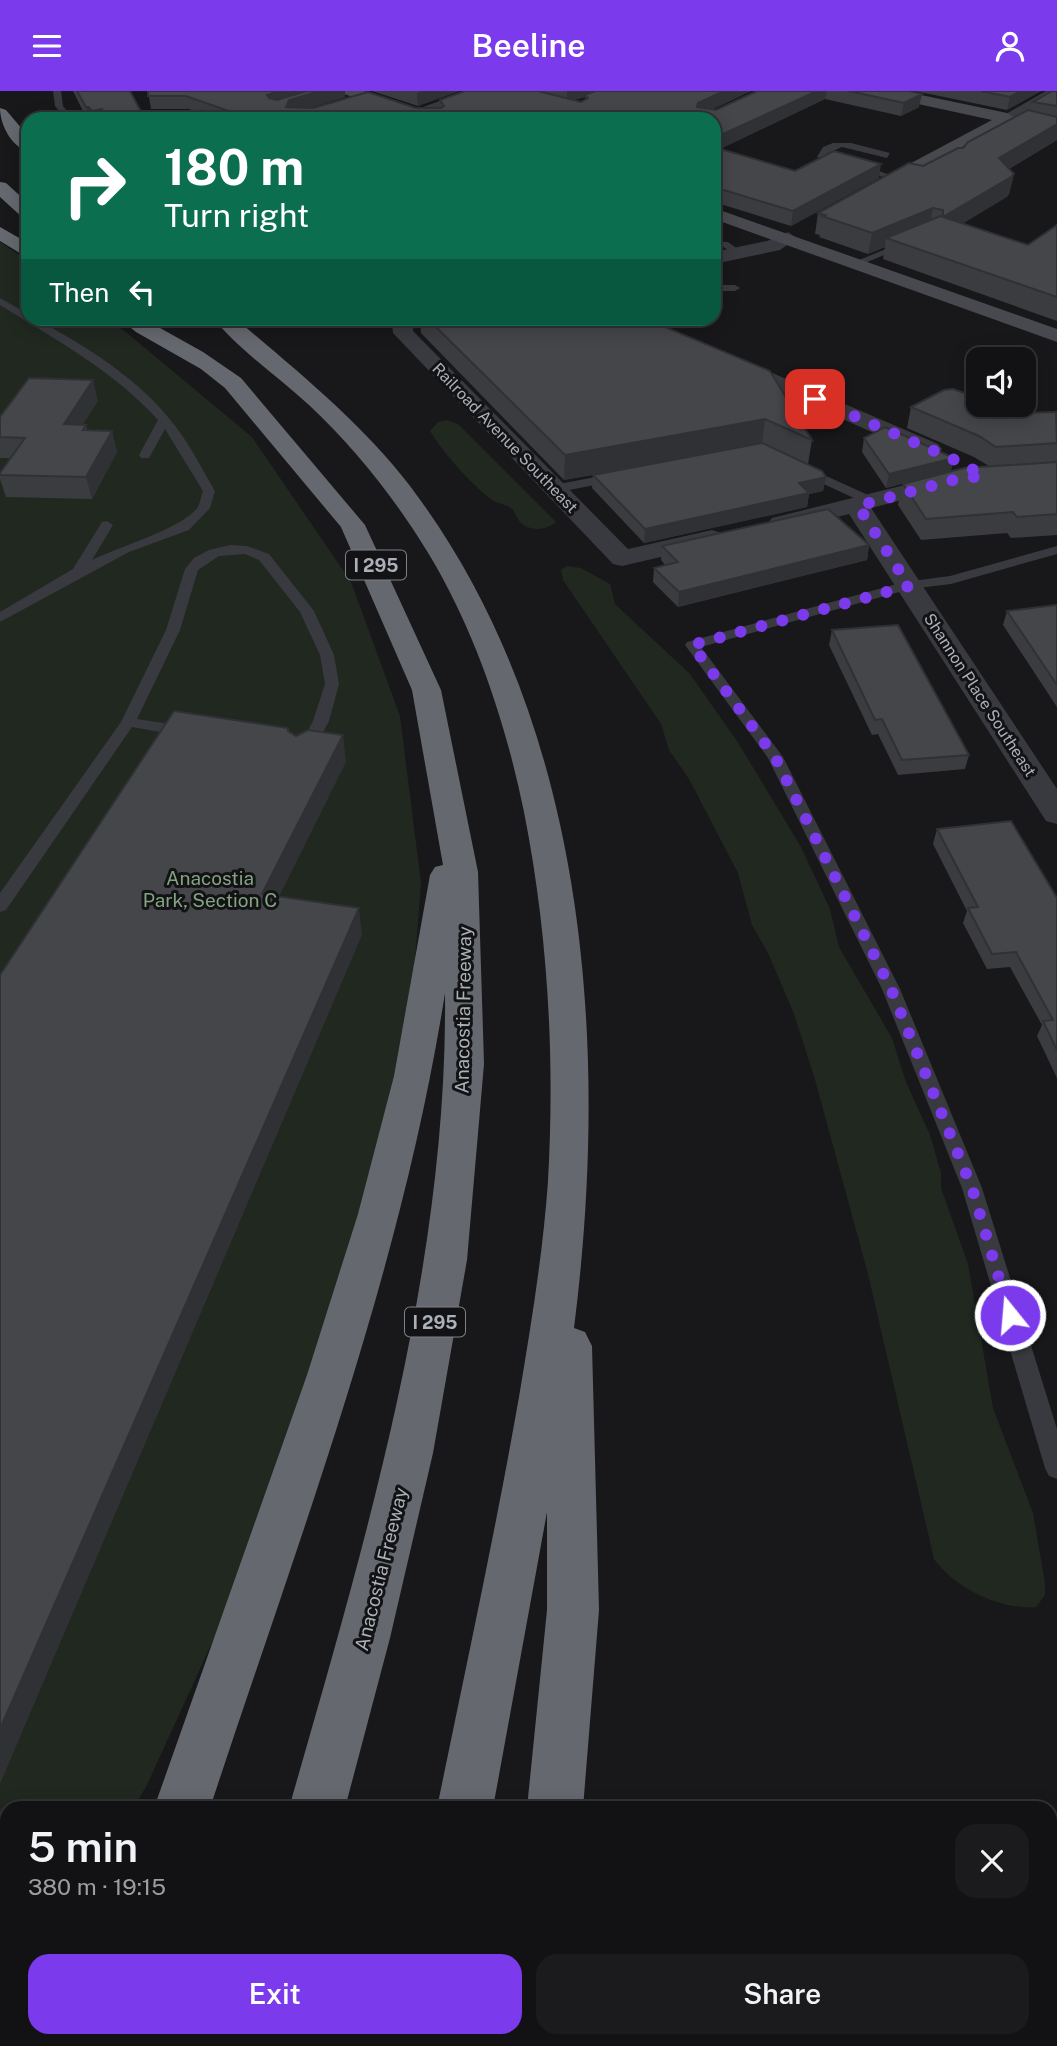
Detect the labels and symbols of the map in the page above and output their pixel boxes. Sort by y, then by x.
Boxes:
street label: Railroad Avenue Southeast [428,359,582,517]
pin [785,369,845,429]
road number: I 295 [346,551,406,579]
street label: Shannon Place Southeast [920,610,1040,780]
park label: Anacostia Park, Section C [143,867,277,911]
street label: Anacostia Freeway [451,926,475,1094]
position arrow [973,1278,1047,1352]
road number: I 295 [405,1307,465,1337]
street label: Anacostia Freeway [350,1485,412,1653]

